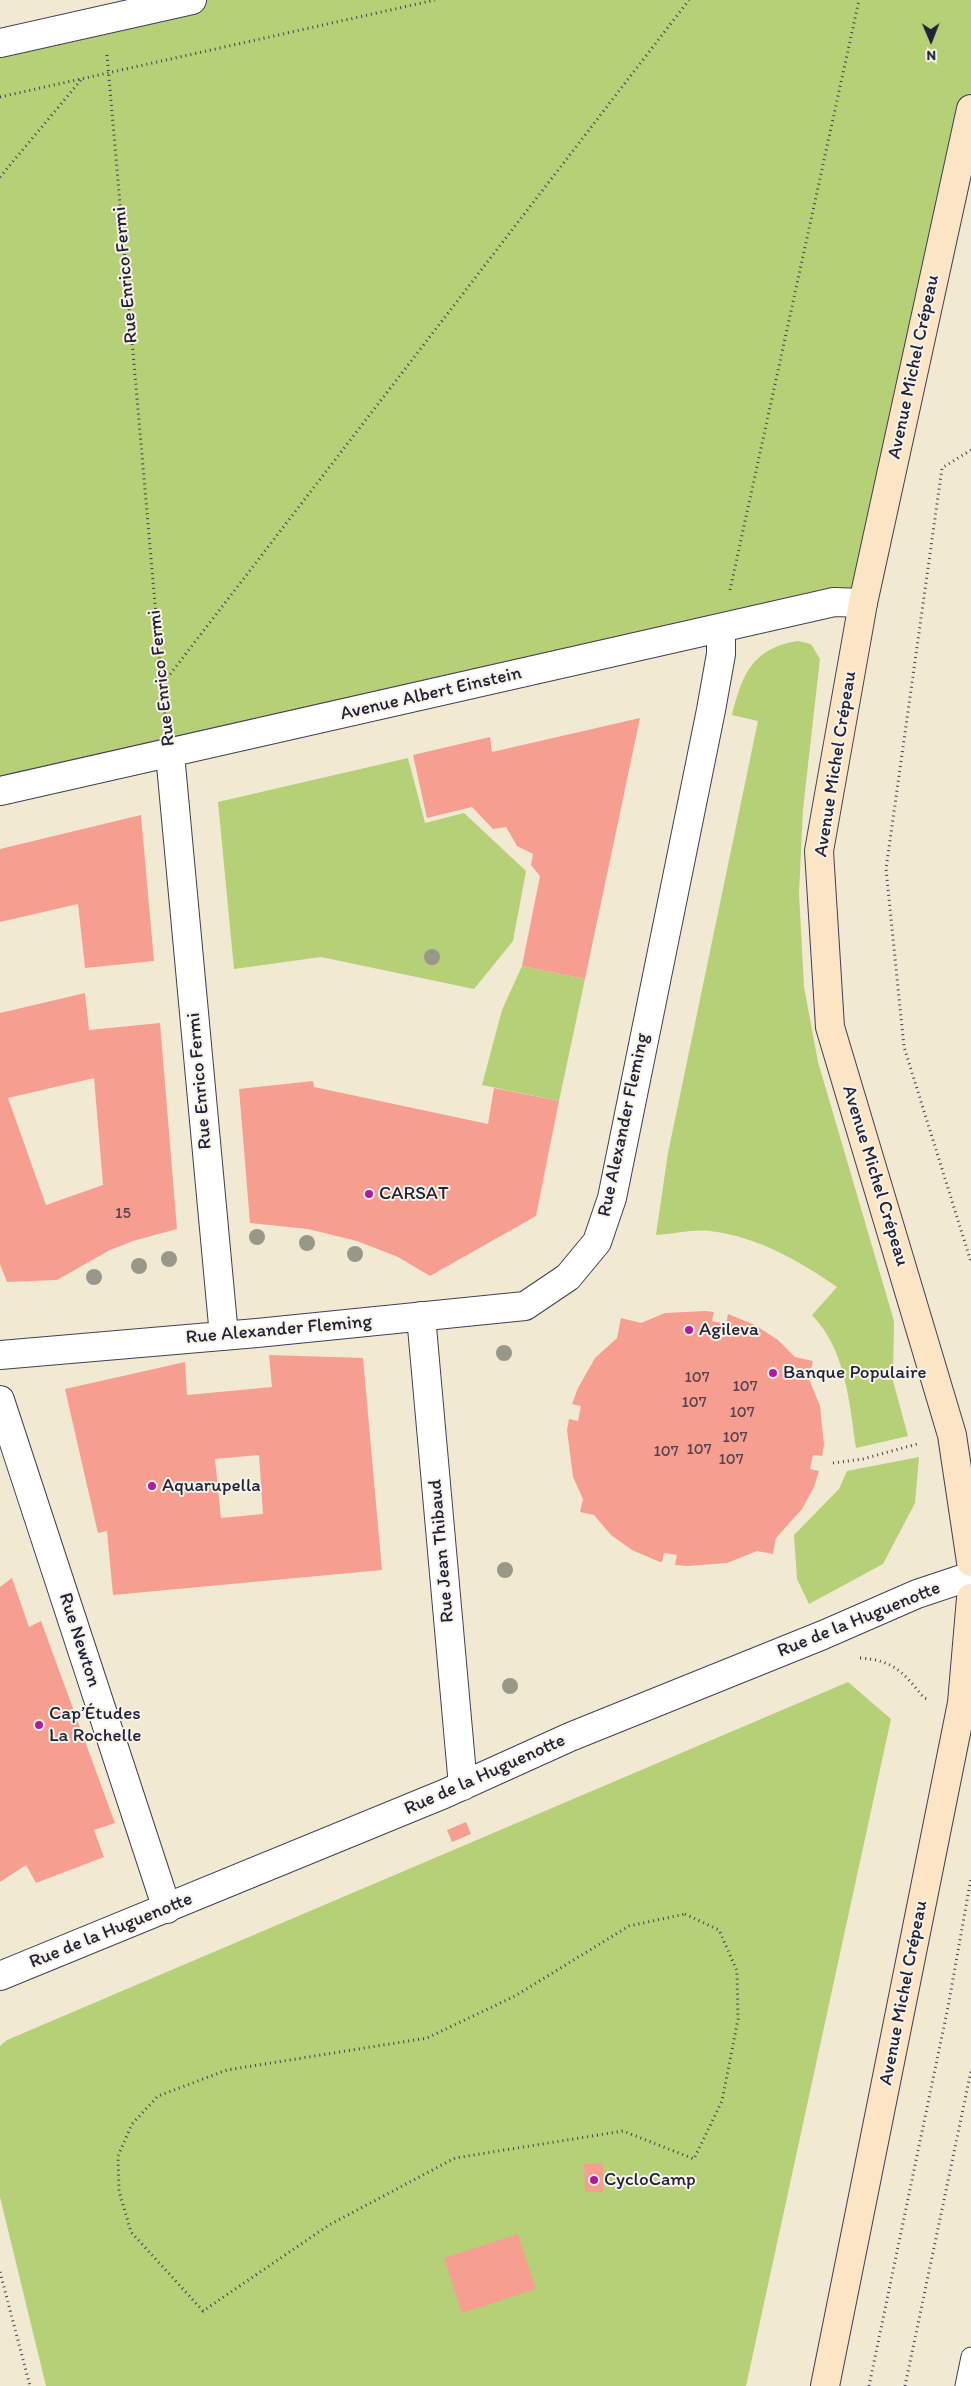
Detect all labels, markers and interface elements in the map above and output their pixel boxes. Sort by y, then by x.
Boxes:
north arrow [906,15,956,65]
text: N [926,47,936,64]
street label: Rue Enrico Fermi [109,206,143,344]
street label: Avenue Michel Crépeau [883,273,945,461]
street label: Rue Enrico Fermi [143,609,181,747]
street label: Avenue Albert Einstein [338,662,524,726]
street label: Avenue Michel Crépeau [810,669,862,859]
street label: Rue Enrico Fermi [183,1012,217,1150]
street label: Rue Alexander Fleming [593,1031,655,1219]
street label: Avenue Michel Crépeau [837,1083,913,1269]
place label: CARSAT [379,1183,449,1205]
marker: CARSAT [363,1188,375,1200]
house number: 15 [115,1204,131,1224]
street label: Rue Alexander Fleming [185,1310,373,1350]
place label: Agileva [699,1319,759,1341]
marker: Agileva [683,1324,695,1336]
place label: Banque Populaire [783,1362,927,1384]
marker: Banque Populaire [767,1367,779,1379]
house number: 107 [684,1368,710,1388]
house number: 107 [732,1377,758,1397]
house number: 107 [681,1393,707,1413]
house number: 107 [729,1403,755,1423]
house number: 107 [722,1428,748,1448]
house number: 107 [686,1440,712,1460]
house number: 107 [653,1442,679,1462]
house number: 107 [718,1450,744,1470]
place label: Aquarupella [162,1475,261,1497]
street label: Rue Jean Thibaud [424,1478,460,1624]
marker: Aquarupella [146,1480,158,1492]
street label: Rue de la Huguenotte [774,1577,944,1663]
street label: Rue Newton [53,1590,105,1690]
place label: Cap’Études La Rochelle [49,1703,141,1747]
marker: Cap’Études La Rochelle [33,1719,45,1731]
street label: Rue de la Huguenotte [401,1729,569,1821]
street label: Rue de la Huguenotte [26,1888,196,1974]
street label: Avenue Michel Crépeau [875,1899,933,2087]
place label: CycloCamp [604,2169,696,2191]
marker: CycloCamp [588,2174,600,2186]

